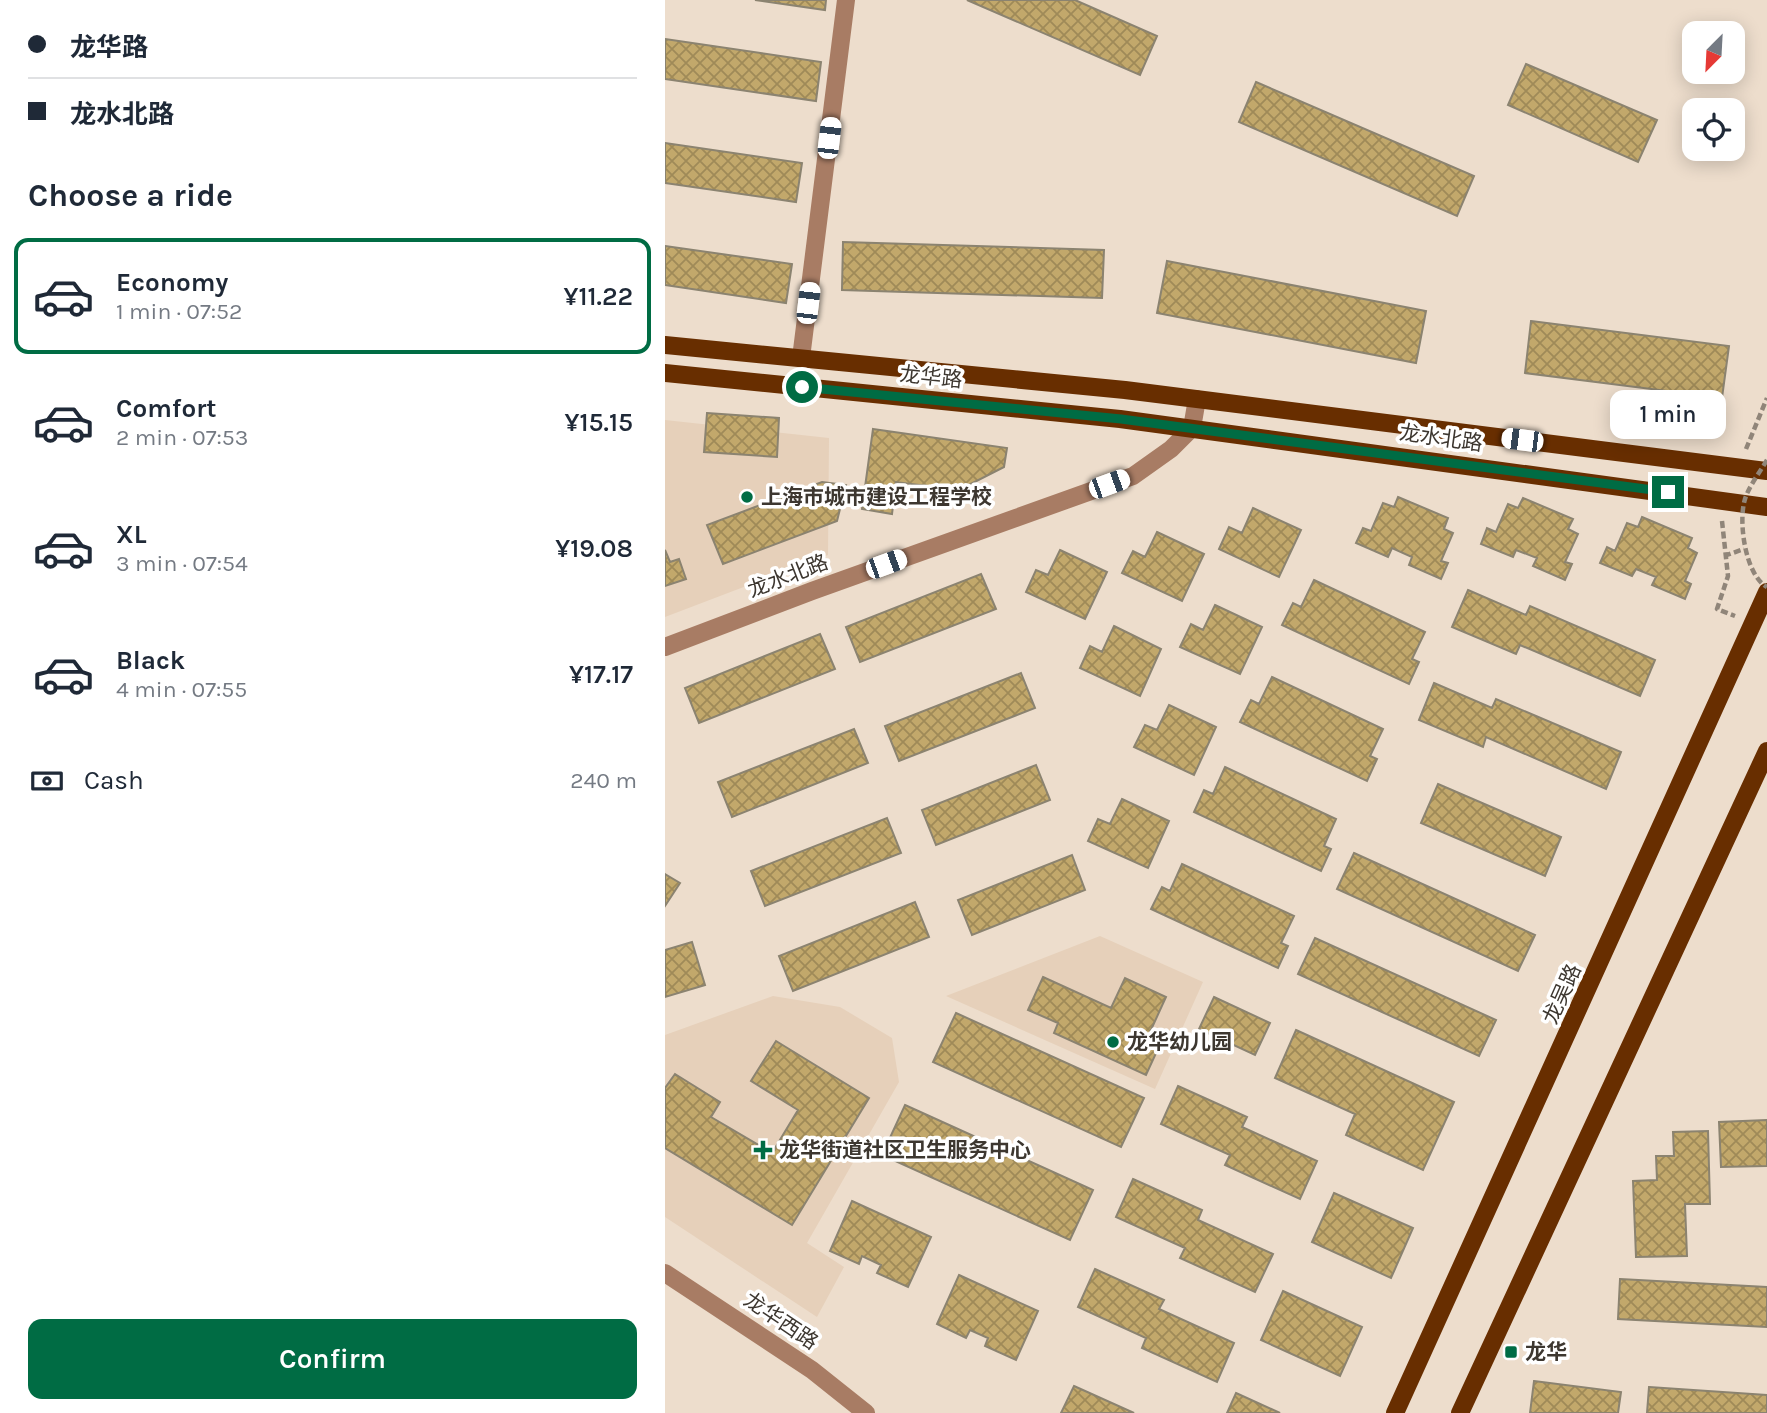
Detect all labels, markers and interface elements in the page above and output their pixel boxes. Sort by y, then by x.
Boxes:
north arrow [1682,21,1745,84]
map controls [1682,21,1745,161]
text: 龙华路 [70,32,148,63]
button: locate [1682,98,1745,161]
text: 龙水北路 [70,99,174,130]
car [817,116,842,160]
text: Choose a ride [28,177,233,214]
icon: car [32,265,95,328]
text: Economy [116,267,228,298]
text: ¥11.22 [563,281,633,312]
car [796,281,821,325]
text: 1 min · 07:52 [116,298,242,325]
street label: 龙华路 [898,362,964,392]
route start [786,371,818,403]
icon: car [32,391,95,454]
callout: 1 min [1610,391,1726,440]
text: Comfort [116,393,217,424]
text: 1 min [1639,401,1697,428]
text: ¥15.15 [565,407,633,438]
street label: 龙水北路 [1398,420,1484,456]
text: 2 min · 07:53 [116,424,248,451]
car [1500,427,1545,453]
car [1086,467,1133,501]
route end [1652,476,1684,508]
place label: 上海市城市建设工程学校 [761,485,992,509]
marker: 上海市城市建设工程学校 [739,489,755,505]
icon: car [32,517,95,580]
text: XL [116,519,147,550]
text: ¥19.08 [555,533,633,564]
car [863,547,910,581]
text: 3 min · 07:54 [116,550,248,577]
street label: 龙水北路 [744,550,832,602]
icon: car [32,643,95,706]
text: Black [116,645,185,676]
text: ¥17.17 [569,659,633,690]
text: 4 min · 07:55 [116,676,247,703]
icon: cash [28,762,66,800]
text: Cash [84,765,144,796]
text: 240 m [570,767,637,794]
street label: 龙吴路 [1538,960,1586,1028]
place label: 龙华幼儿园 [1127,1030,1232,1054]
marker: 龙华幼儿园 [1105,1034,1121,1050]
place label: 龙华街道社区卫生服务中心 [779,1138,1031,1162]
marker: 龙华街道社区卫生服务中心 [753,1140,773,1160]
street label: 龙华西路 [739,1288,823,1354]
button: Confirm [28,1319,637,1399]
place label: 龙华 [1525,1340,1567,1364]
marker: 龙华 [1503,1344,1519,1360]

